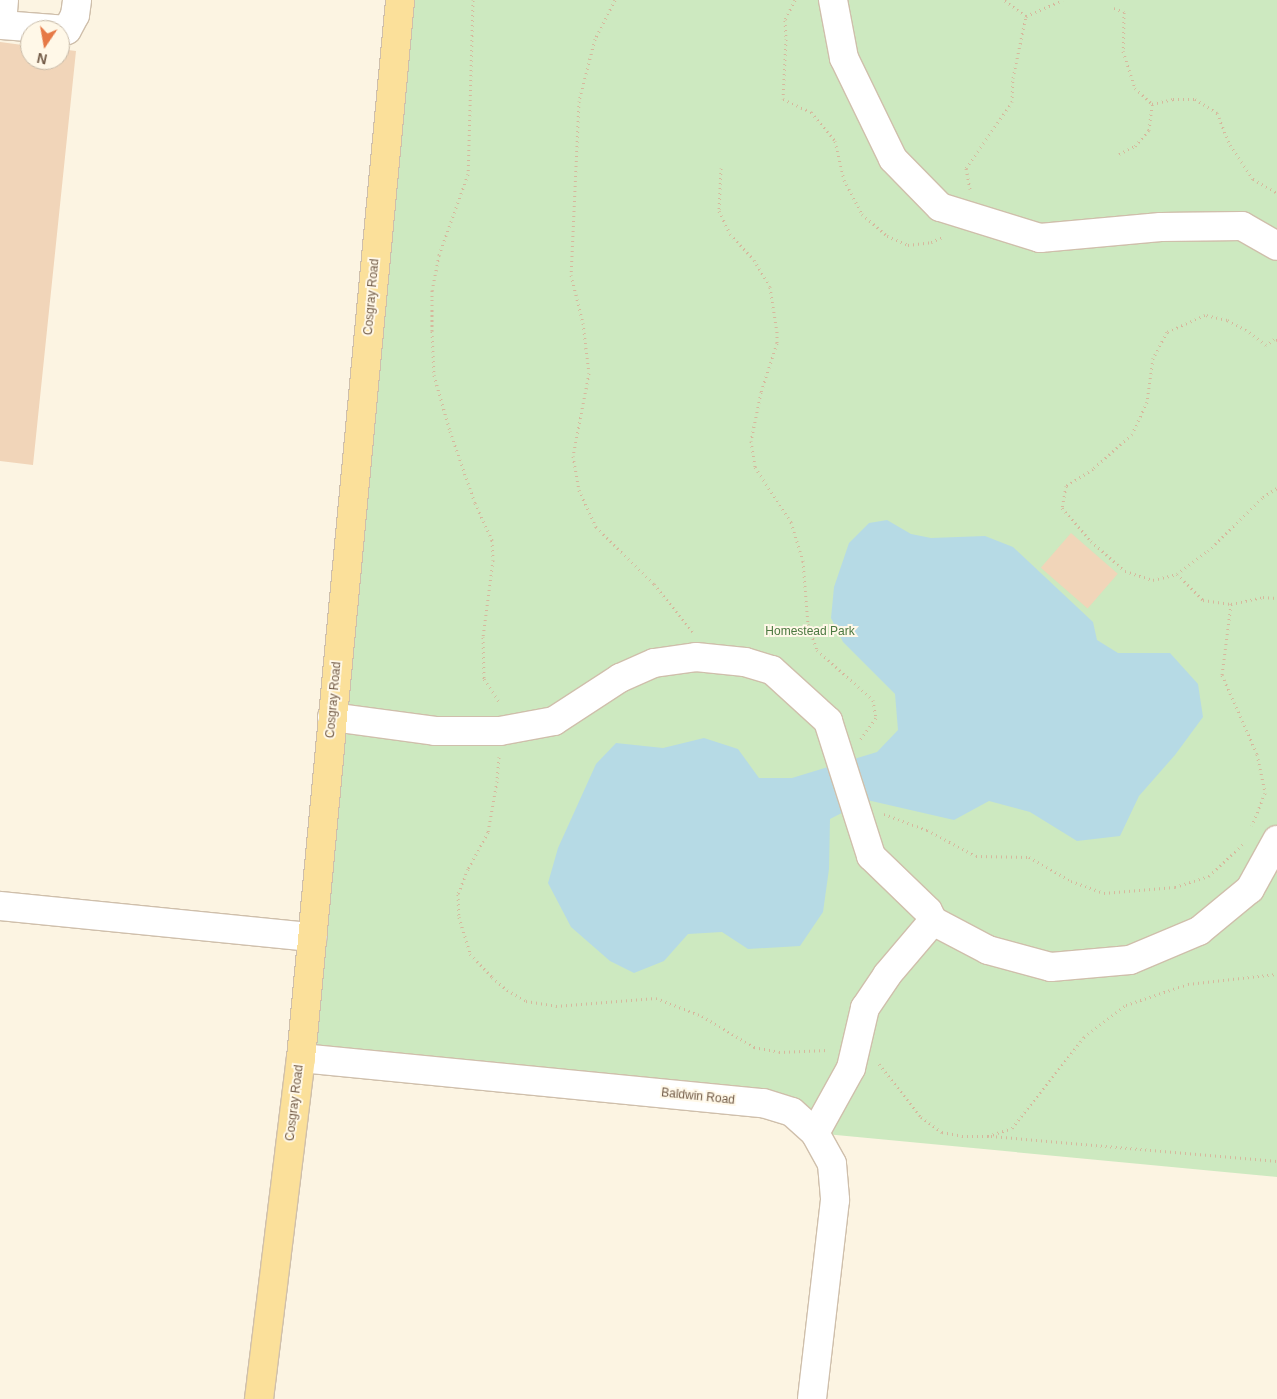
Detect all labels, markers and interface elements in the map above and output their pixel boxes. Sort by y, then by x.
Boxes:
north arrow [20,20,70,70]
text: N [35,50,49,68]
street label: Cosgray Road [361,258,383,336]
park label: Homestead Park [765,625,855,639]
street label: Cosgray Road [323,661,345,739]
street label: Cosgray Road [283,1064,307,1142]
street label: Baldwin Road [660,1086,736,1108]

